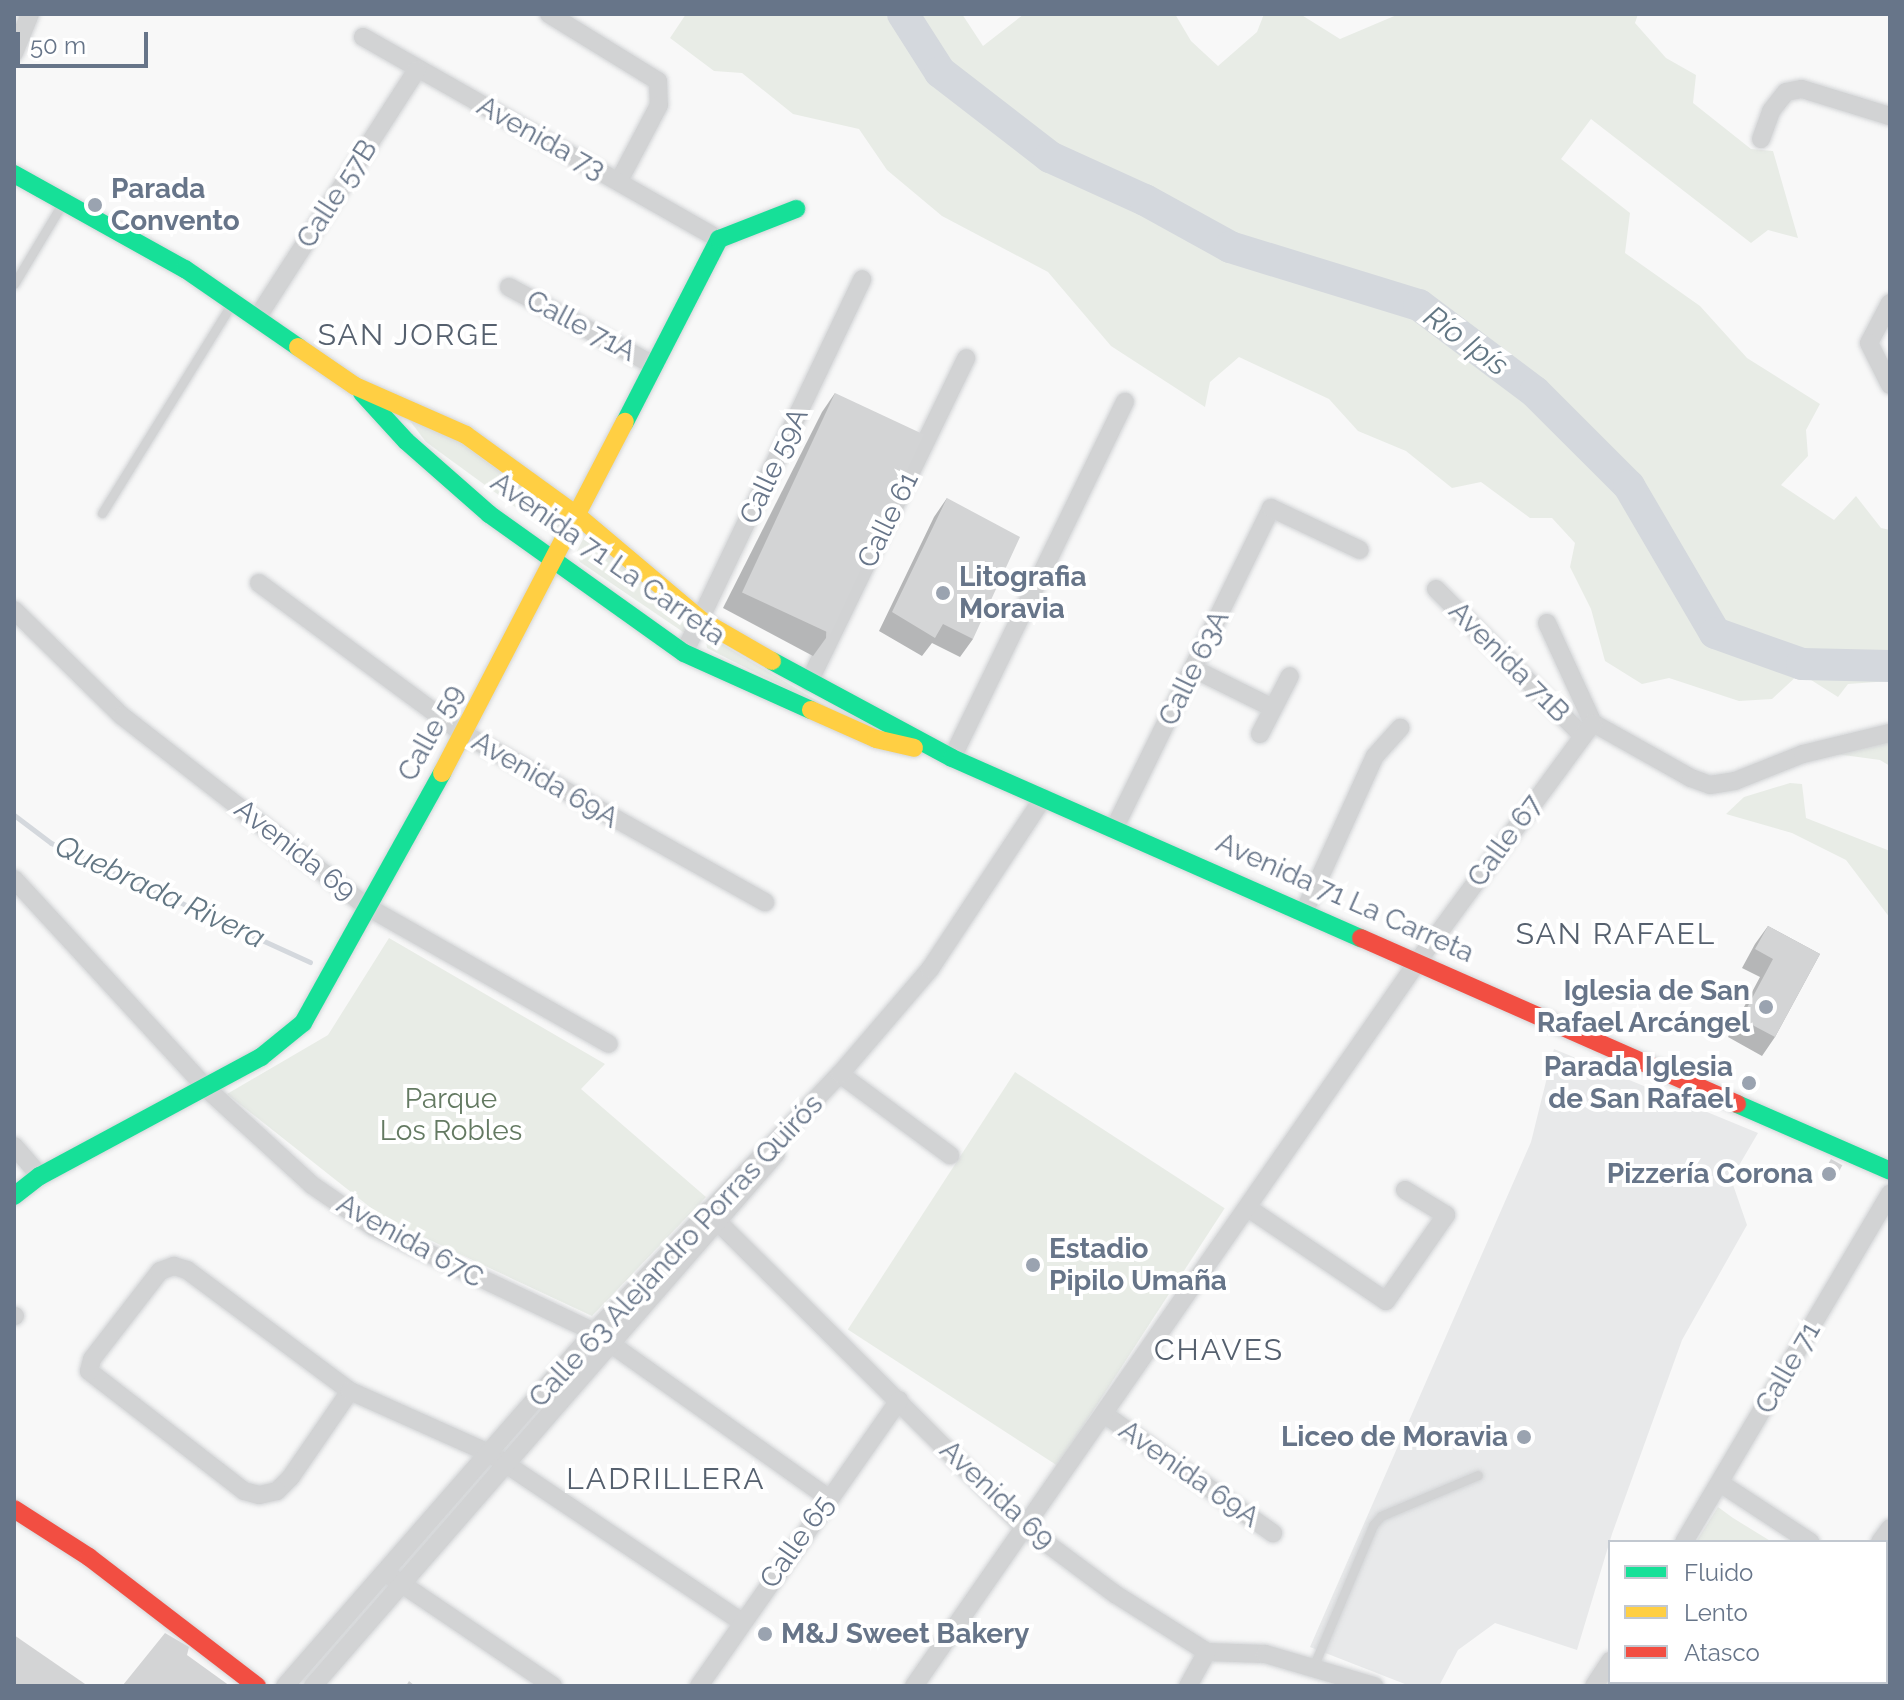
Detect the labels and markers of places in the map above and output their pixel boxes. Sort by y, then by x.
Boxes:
place label: Parada Convento [111,172,240,238]
marker: Parada Convento [86,196,104,214]
place label: Litografia Moravia [959,560,1087,626]
marker: Litografia Moravia [934,584,952,602]
place label: Iglesia de San Rafael Arcángel [1535,974,1750,1040]
marker: Iglesia de San Rafael Arcángel [1757,998,1775,1016]
place label: Parada Iglesia de San Rafael [1544,1050,1733,1116]
marker: Parada Iglesia de San Rafael [1740,1074,1758,1092]
place label: Pizzería Corona [1607,1157,1813,1191]
marker: Pizzería Corona [1820,1165,1838,1183]
place label: Estadio Pipilo Umaña [1049,1232,1227,1298]
marker: Estadio Pipilo Umaña [1024,1256,1042,1274]
place label: Liceo de Moravia [1281,1420,1508,1454]
marker: Liceo de Moravia [1515,1428,1533,1446]
place label: M&J Sweet Bakery [781,1617,1029,1651]
marker: M&J Sweet Bakery [756,1625,774,1643]

